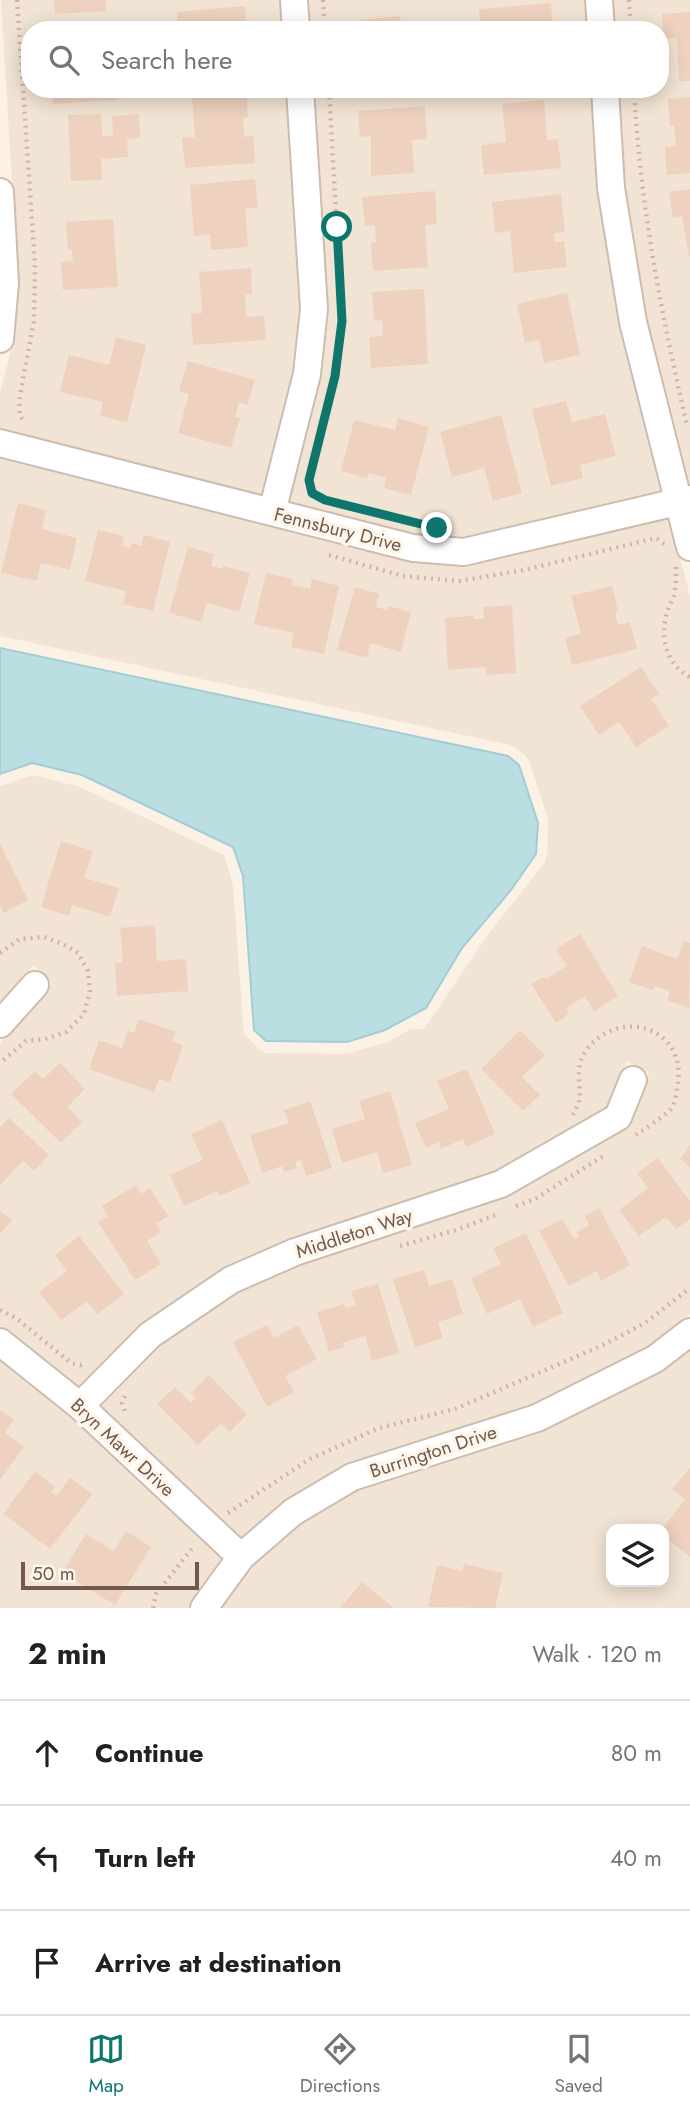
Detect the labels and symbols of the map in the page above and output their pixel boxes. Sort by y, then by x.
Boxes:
route start [321,211,352,242]
street label: Fennsbury Drive [271,501,405,558]
route end [421,512,452,543]
street label: Middleton Way [292,1202,417,1265]
street label: Bryn Mawr Drive [65,1392,181,1503]
street label: Burrington Drive [366,1418,500,1485]
scale bar [21,1559,200,1591]

